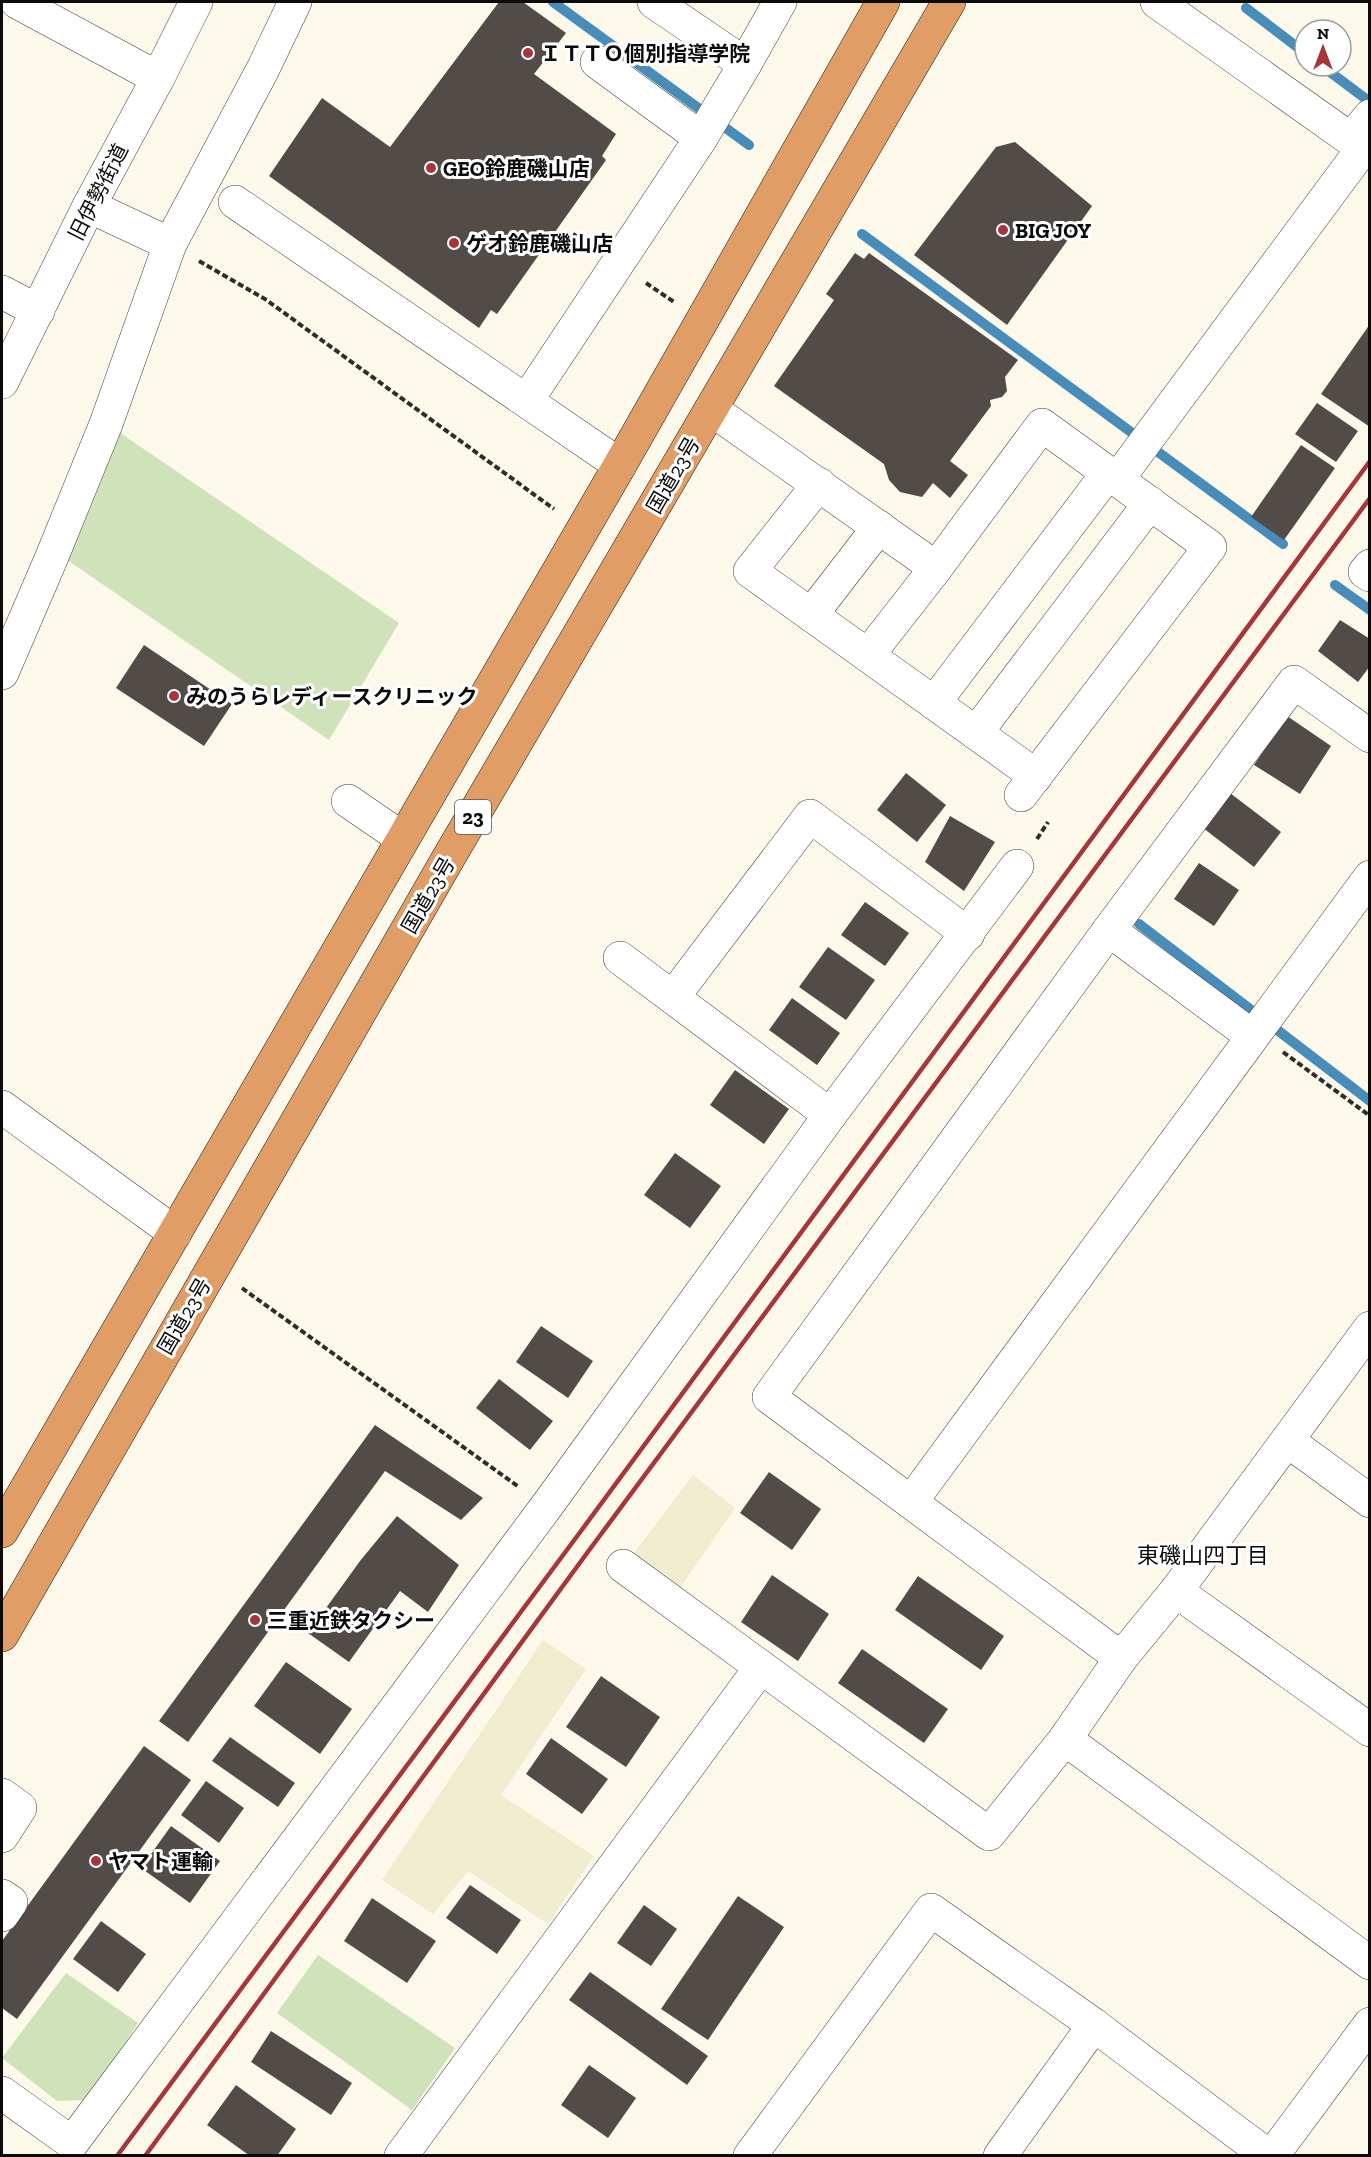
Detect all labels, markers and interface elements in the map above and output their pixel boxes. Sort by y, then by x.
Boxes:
north arrow [1293,18,1353,78]
text: N [1317,24,1329,43]
place label: ＩＴＴＯ個別指導学院 [540,41,750,66]
marker: ＩＴＴＯ個別指導学院 [521,46,535,60]
street label: 旧伊勢街道 [63,140,133,244]
place label: GEO鈴鹿磯山店 [443,156,590,181]
marker: GEO鈴鹿磯山店 [424,161,438,175]
place label: BIG JOY [1015,218,1091,243]
marker: BIG JOY [996,223,1010,237]
place label: ゲオ鈴鹿磯山店 [466,231,613,256]
marker: ゲオ鈴鹿磯山店 [447,236,461,250]
street label: 国道23号 [641,432,705,518]
place label: みのうらレディースクリニック [186,684,477,709]
marker: みのうらレディースクリニック [167,689,181,703]
road number: 23 [455,800,491,834]
street label: 国道23号 [396,852,460,938]
street label: 国道23号 [152,1273,216,1359]
district label: 東磯山四丁目 [1137,1542,1269,1569]
place label: 三重近鉄タクシー [267,1608,435,1633]
marker: 三重近鉄タクシー [248,1613,262,1627]
place label: ヤマト運輸 [108,1849,213,1874]
marker: ヤマト運輸 [89,1854,103,1868]

